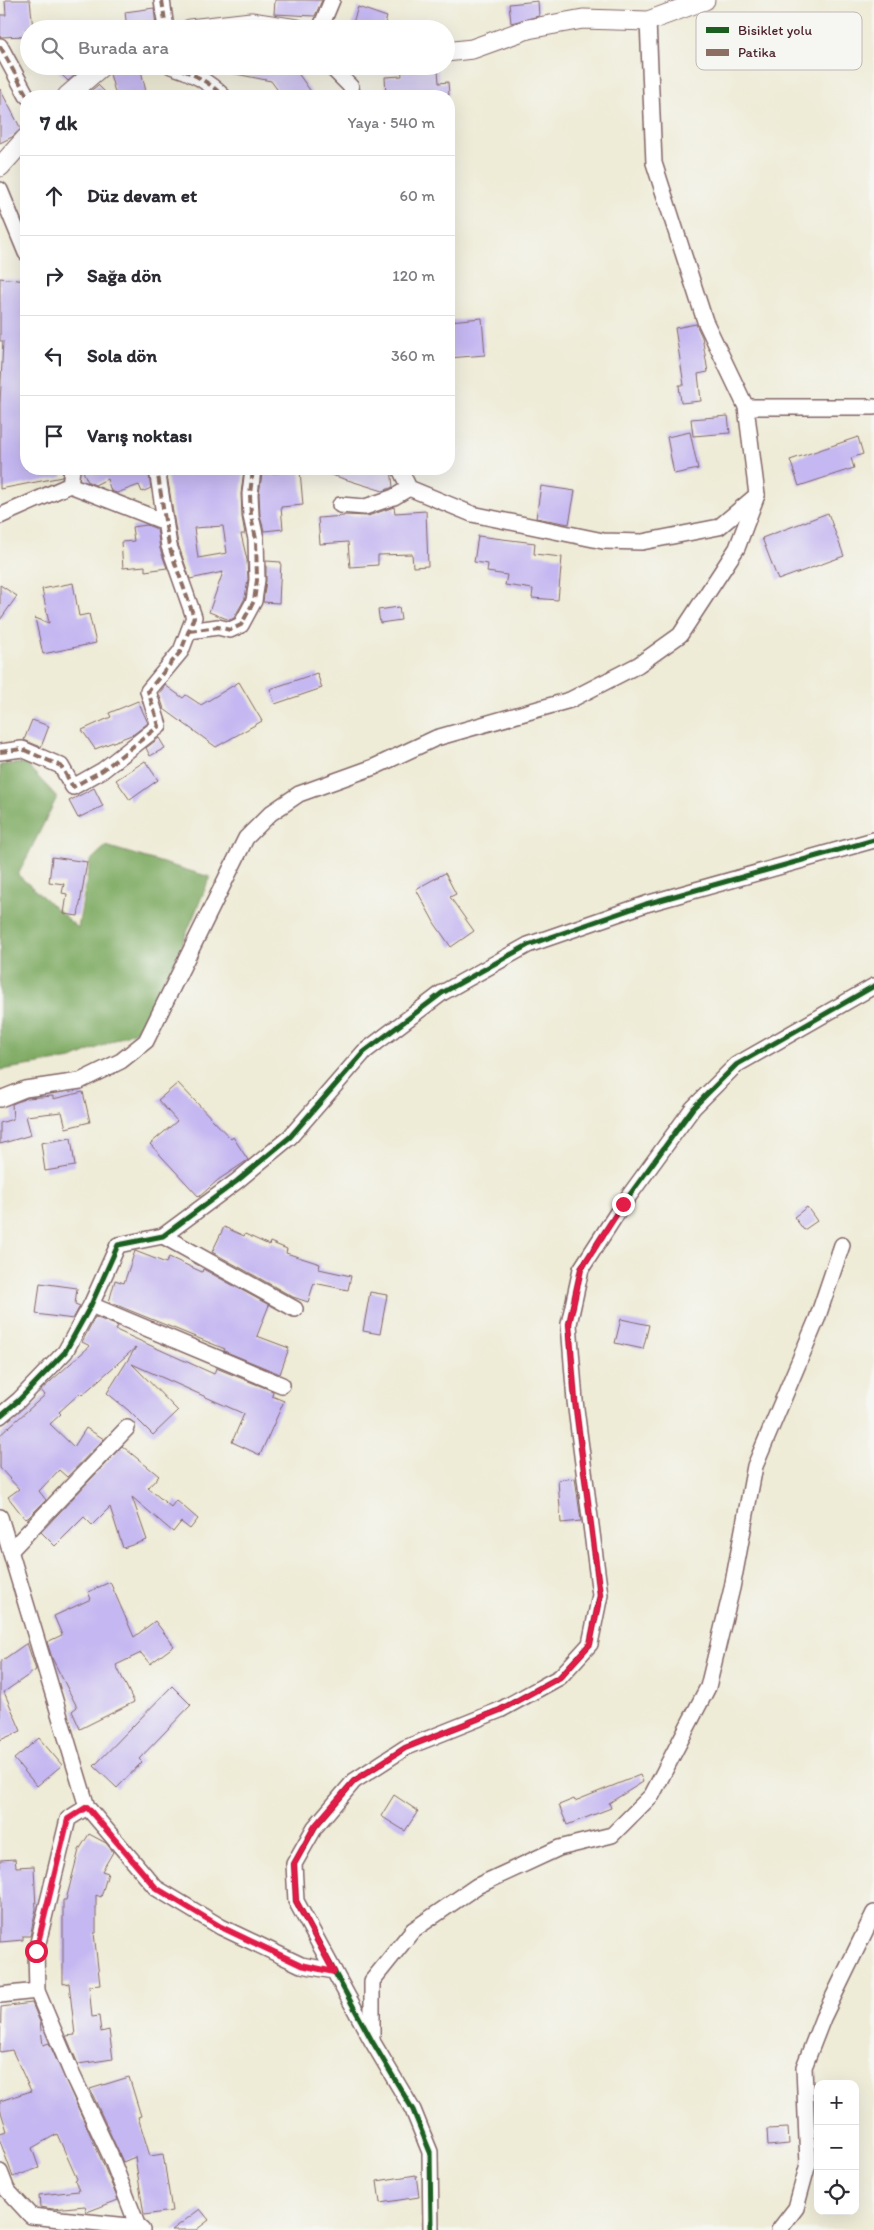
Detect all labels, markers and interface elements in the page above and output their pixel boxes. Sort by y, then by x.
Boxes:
legend [696,12,862,70]
search box [20,20,455,75]
text: Bisiklet yolu [738,22,812,39]
icon: search [38,34,66,62]
text: Burada ara [78,36,169,59]
text: Patika [738,44,777,61]
text: 7 dk [40,110,77,135]
text: Yaya · 540 m [347,113,435,132]
icon: ahead [40,182,68,210]
text: Düz devam et [87,184,197,207]
text: 60 m [400,186,435,205]
icon: right [40,262,68,290]
text: Sağa dön [87,264,161,287]
text: 120 m [392,266,435,285]
icon: left [40,342,68,370]
text: Sola dön [87,344,157,367]
text: 360 m [391,346,435,365]
icon: arrive [40,422,68,450]
text: Varış noktası [87,424,192,447]
route end [612,1193,635,1216]
route start [25,1940,48,1963]
map controls [814,2080,859,2215]
button: + [814,2080,859,2125]
button: − [814,2125,859,2170]
button: locate [814,2170,859,2215]

